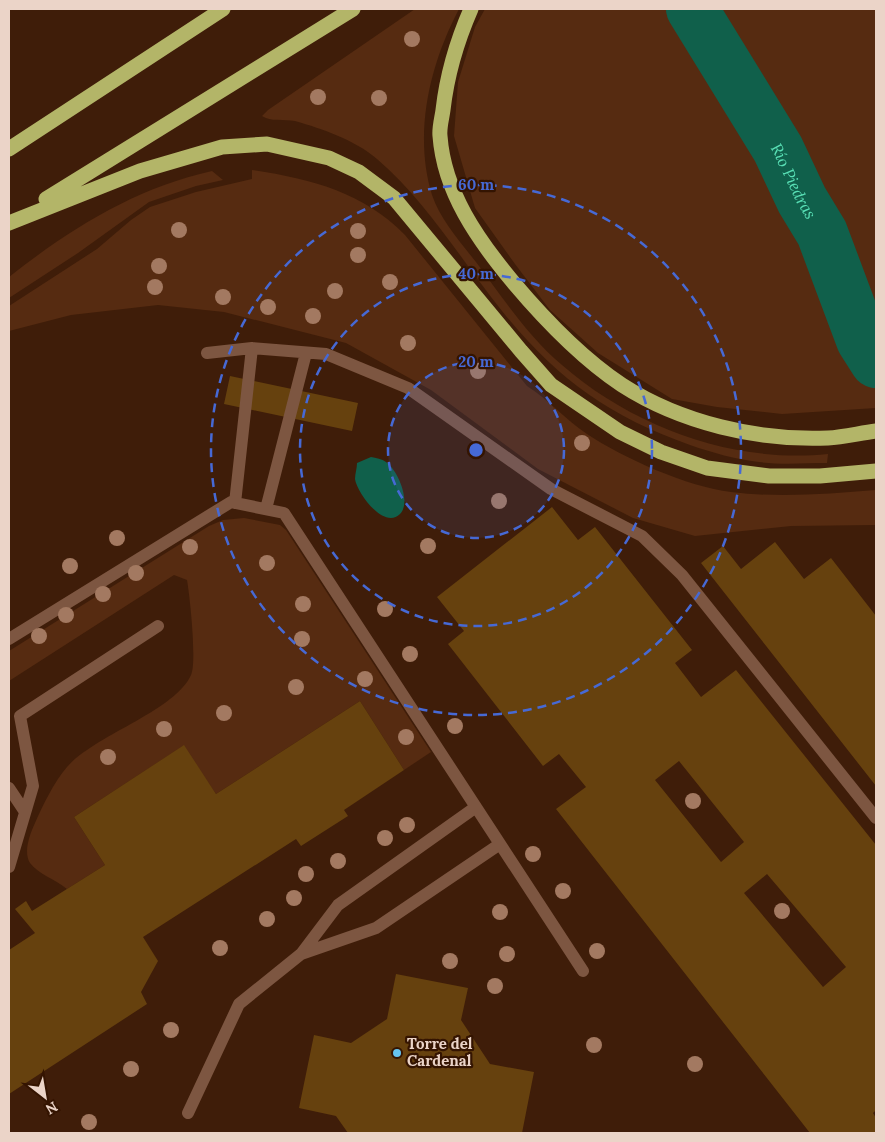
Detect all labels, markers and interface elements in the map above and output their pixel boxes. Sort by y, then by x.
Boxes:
water label: Río Piedras [767,139,821,223]
text: 60 m [458,175,494,194]
text: 40 m [458,264,494,283]
text: 20 m [458,352,494,371]
centre of rings [467,441,485,459]
place label: Torre del Cardenal [407,1034,473,1070]
marker: Torre del Cardenal [391,1047,403,1059]
north arrow [20,1072,70,1122]
text: N [42,1098,61,1119]

